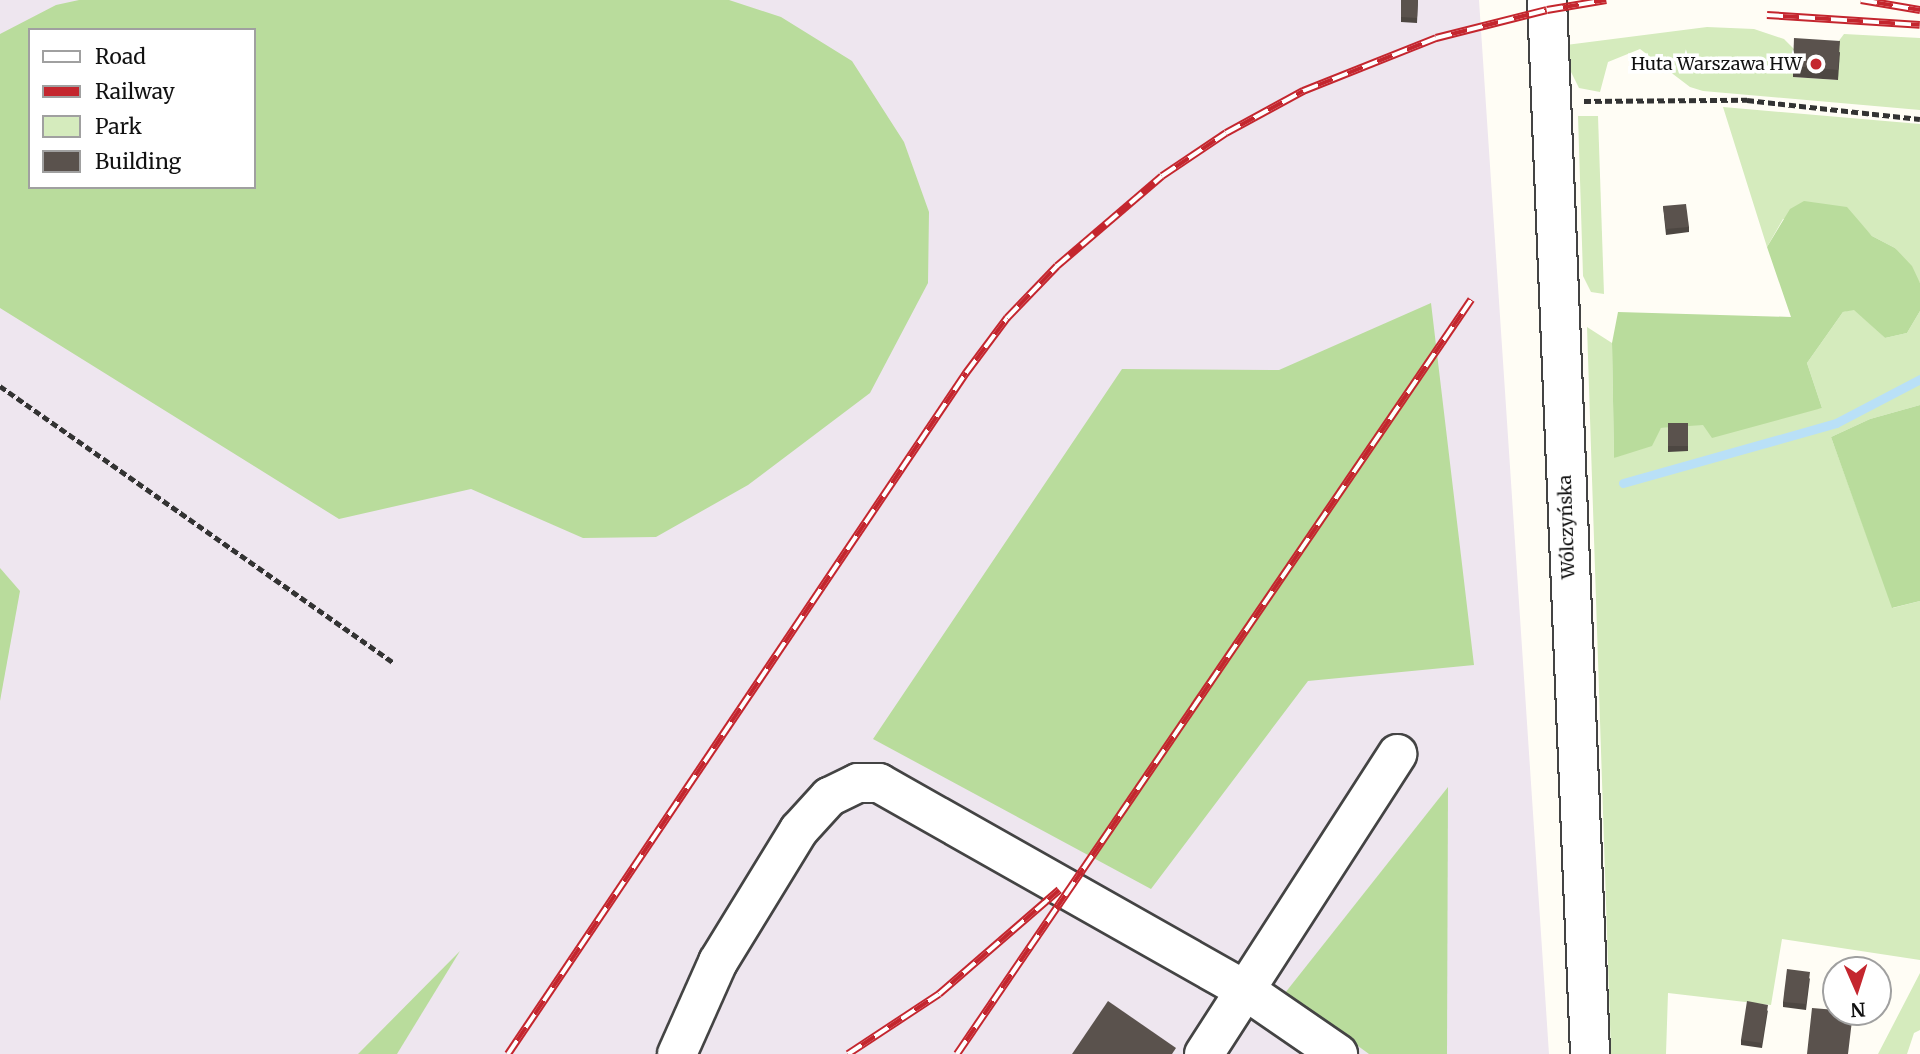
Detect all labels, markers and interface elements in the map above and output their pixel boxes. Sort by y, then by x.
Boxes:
legend [28,28,256,189]
text: Road [95,43,146,70]
place label: Huta Warszawa HW [1631,53,1802,75]
marker: Huta Warszawa HW [1808,56,1824,72]
text: Railway [95,78,175,105]
text: Park [95,113,142,140]
text: Building [95,148,181,175]
street label: Wólczyńska [1554,475,1580,579]
north arrow [1822,956,1892,1026]
text: N [1850,998,1866,1022]

